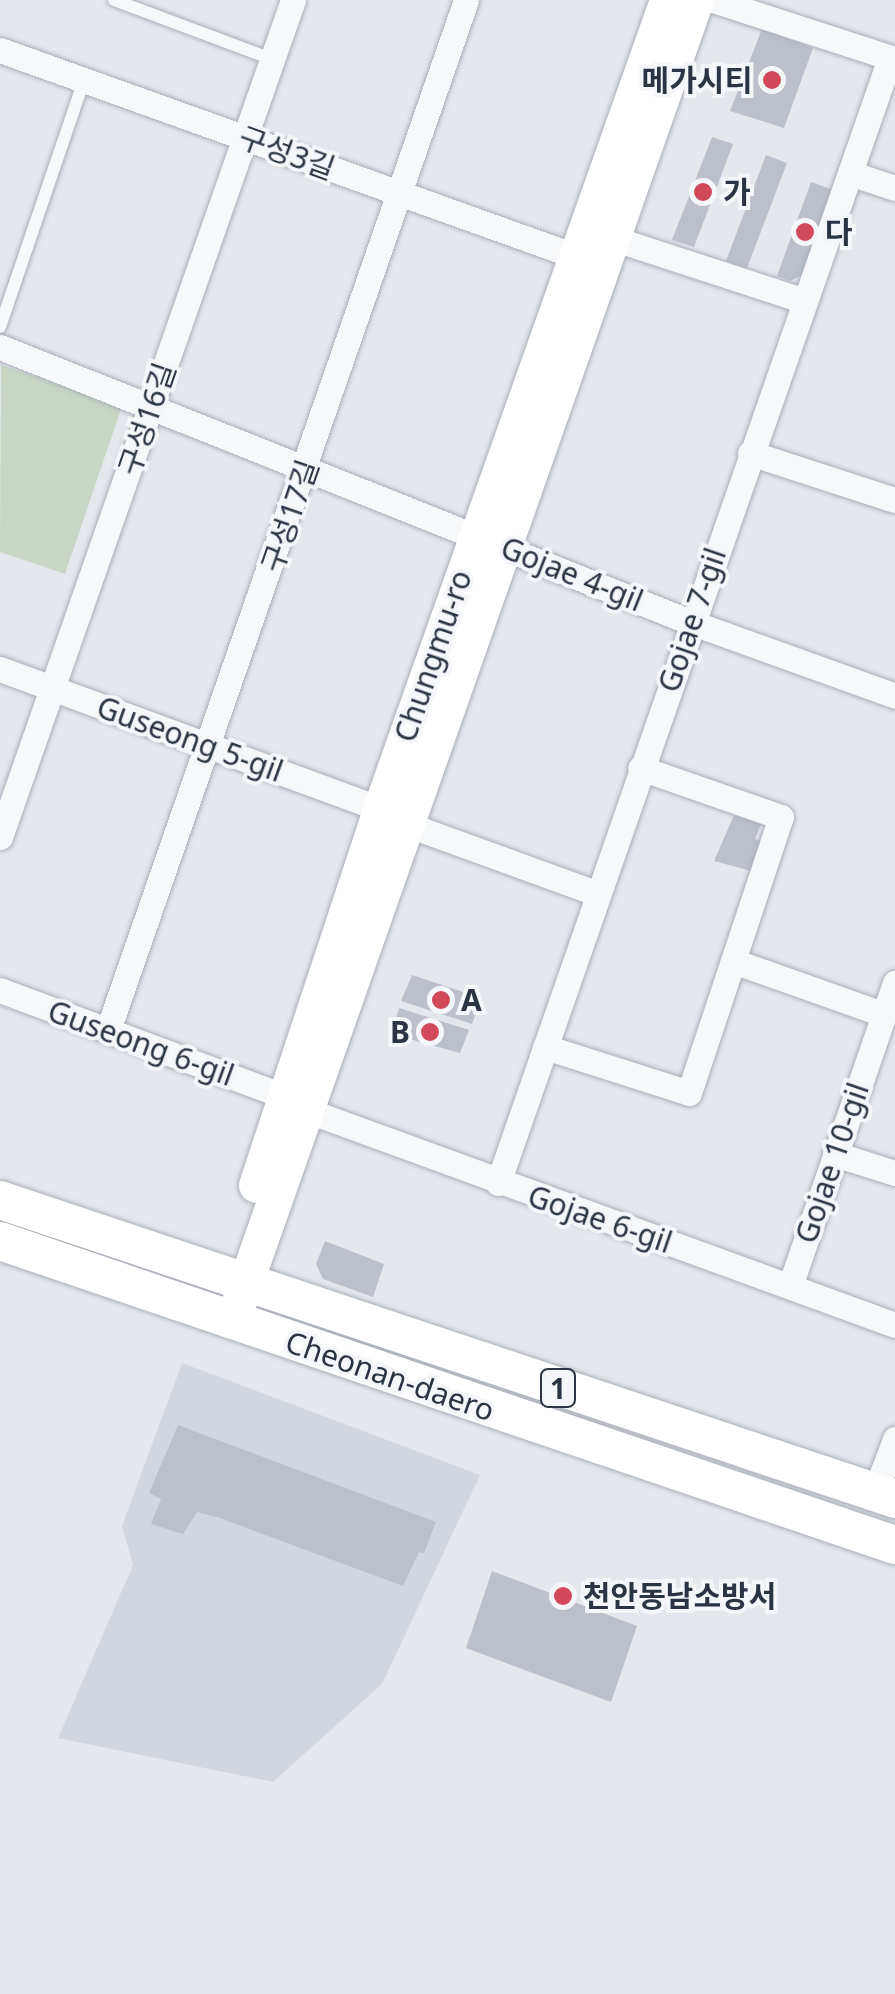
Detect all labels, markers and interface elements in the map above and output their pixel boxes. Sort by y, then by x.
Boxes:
place label: 메가시티 [642,62,752,98]
marker: 메가시티 [761,69,783,91]
street label: 구성3길 [234,119,340,187]
place label: 가 [723,174,751,210]
marker: 가 [692,181,714,203]
place label: 다 [825,214,853,250]
marker: 다 [794,221,816,243]
street label: 구성16길 [111,358,183,480]
street label: 구성17길 [254,455,326,577]
street label: Gojae 4-gil [496,529,648,619]
street label: Gojae 7-gil [651,543,733,697]
street label: Chungmu-ro [387,565,479,747]
street label: Guseong 5-gil [92,689,288,789]
place label: A [461,982,482,1018]
marker: A [430,989,452,1011]
street label: Guseong 6-gil [43,993,239,1093]
place label: B [390,1014,410,1050]
marker: B [419,1021,441,1043]
street label: Gojae 10-gil [788,1078,876,1248]
street label: Gojae 6-gil [523,1178,677,1260]
street label: Cheonan-daero [281,1323,499,1429]
road number: 1 [538,1365,578,1411]
place label: 천안동남소방서 [583,1578,776,1614]
marker: 천안동남소방서 [552,1585,574,1607]

